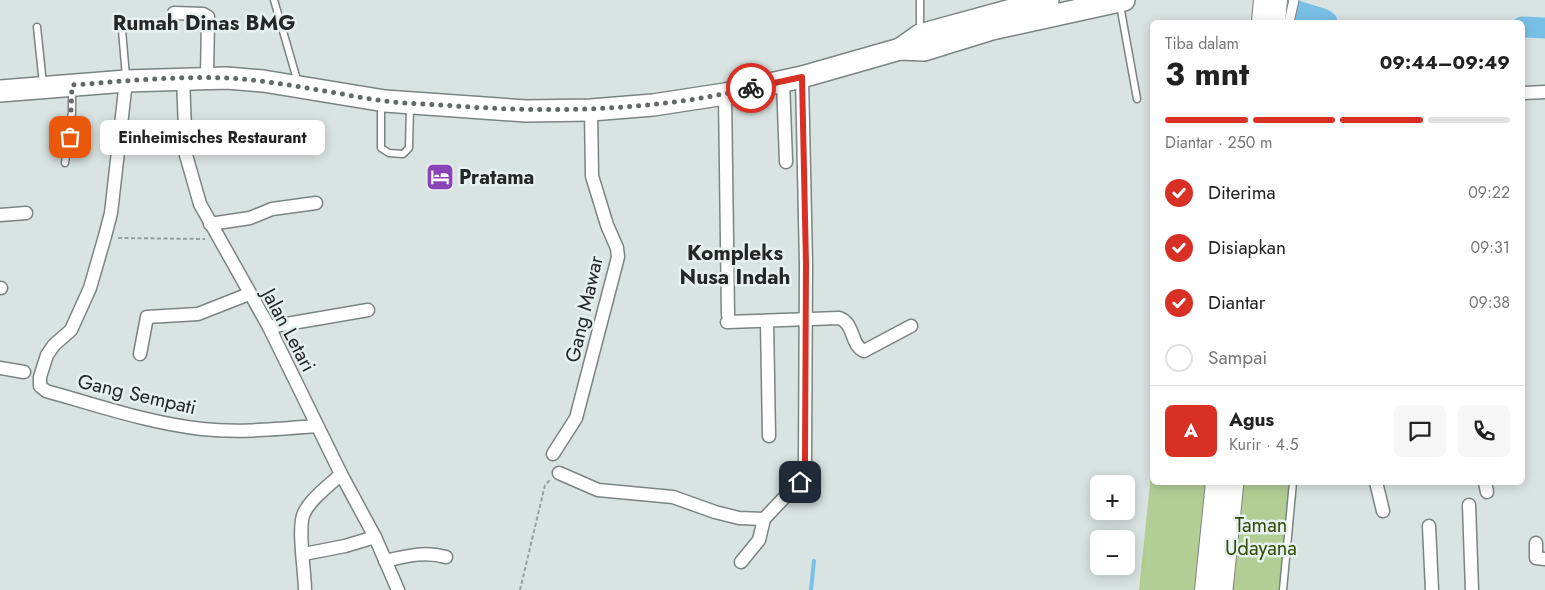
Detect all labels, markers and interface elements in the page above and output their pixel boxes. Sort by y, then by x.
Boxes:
district label: Rumah Dinas BMG [113,8,295,38]
text: Tiba dalam [1165,32,1239,55]
text: 09:44–09:49 [1380,49,1510,76]
text: 3 mnt [1165,51,1249,97]
courier [726,63,776,113]
icon: bike [737,74,765,102]
pin [49,116,91,158]
callout: Einheimisches Restaurant [100,120,325,154]
icon: bag [56,123,84,151]
text: Einheimisches Restaurant [118,126,307,149]
text: Diantar · 250 m [1165,131,1273,154]
hotel icon: Pratama [425,162,455,192]
place label: Pratama [459,163,534,192]
icon: check [1165,179,1193,207]
text: Diterima [1208,179,1276,206]
text: 09:22 [1468,181,1510,204]
icon: check [1165,234,1193,262]
text: Disiapkan [1208,234,1286,261]
text: 09:31 [1470,236,1510,259]
district label: Kompleks Nusa Indah [680,238,790,292]
street label: Gang Mawar [558,253,611,365]
street label: Jalan Letari [253,281,323,377]
icon: check [1165,289,1193,317]
text: Diantar [1208,289,1265,316]
text: 09:38 [1469,291,1510,314]
text: Sampai [1208,344,1267,371]
street label: Gang Sempati [75,367,199,422]
button: chat [1394,405,1446,457]
button: phone [1458,405,1510,457]
text: Agus [1229,406,1274,433]
text: A [1184,417,1198,444]
text: Kurir · 4.5 [1229,433,1299,456]
pin [779,461,821,503]
icon: home [786,468,814,496]
map controls [1090,475,1135,575]
button: + [1090,475,1135,520]
park label: Taman Udayana [1225,511,1297,563]
button: − [1090,530,1135,575]

